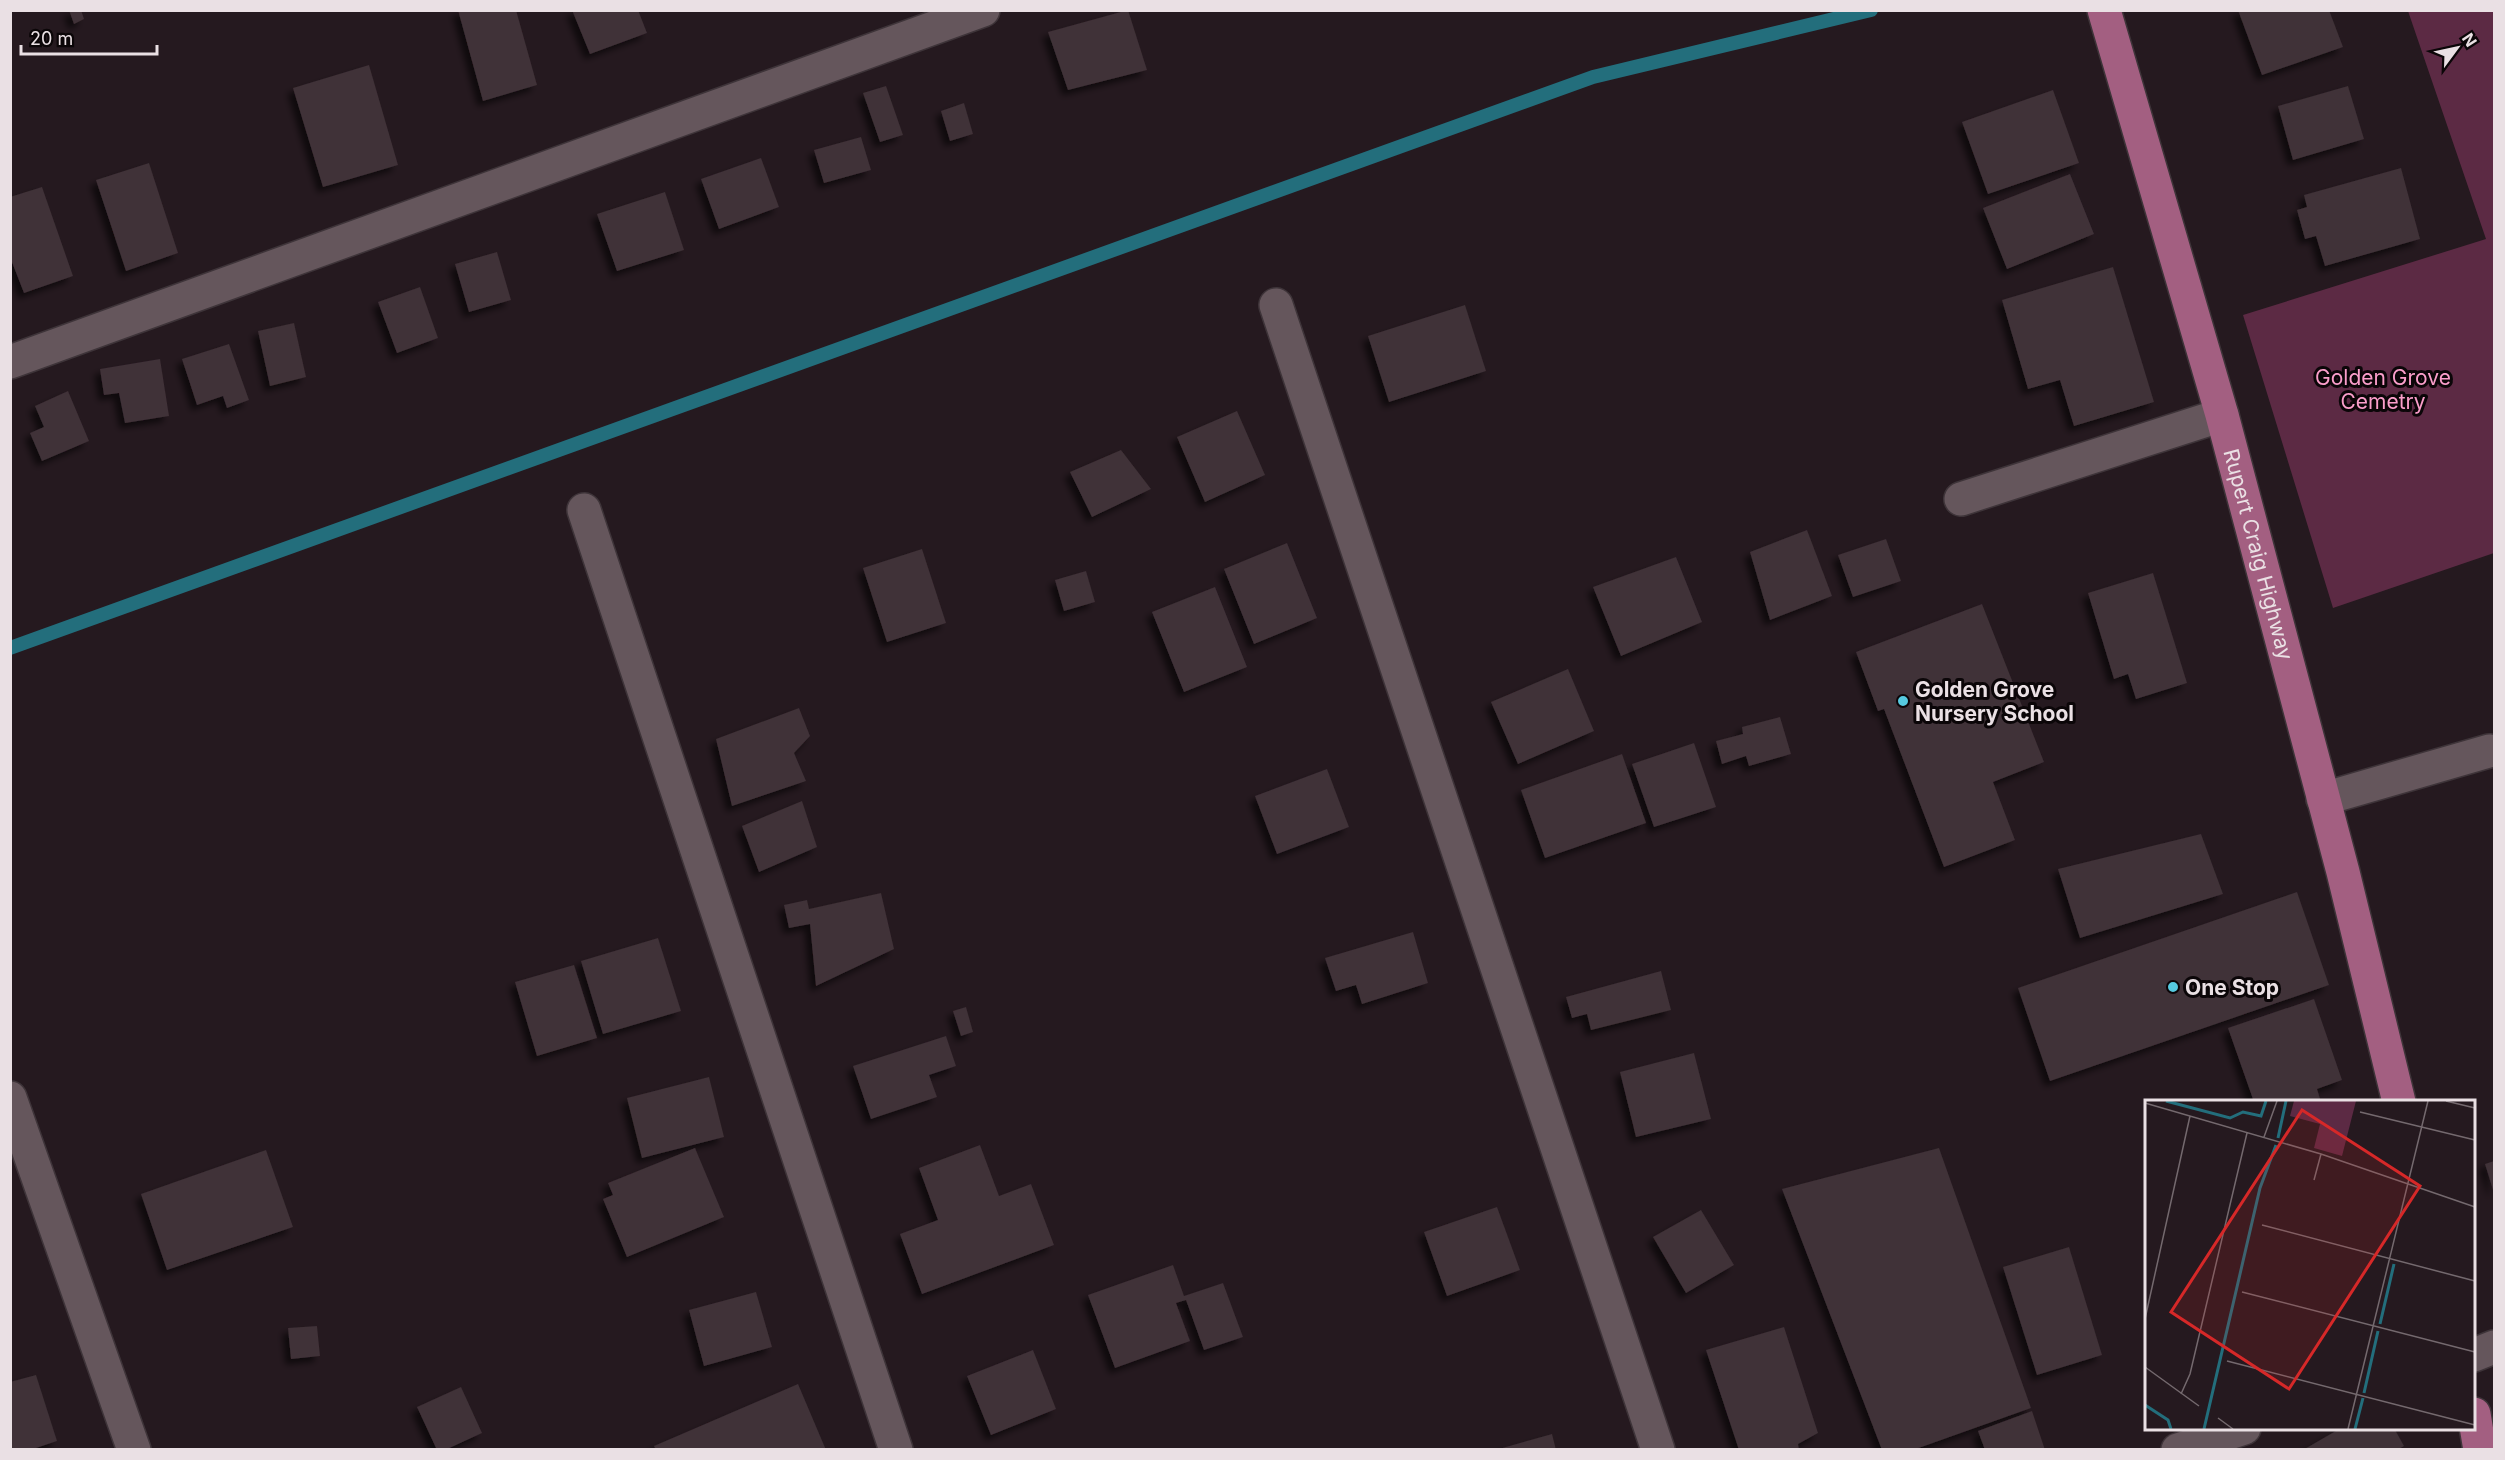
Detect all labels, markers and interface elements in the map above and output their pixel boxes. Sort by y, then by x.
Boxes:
scale bar [21,18,158,56]
north arrow [2427,18,2487,78]
text: 20 m [30,28,73,49]
text: N [2458,29,2481,50]
park label: Golden Grove Cemetry [2315,365,2451,414]
street label: Rupert Craig Highway [2219,446,2299,663]
place label: Golden Grove Nursery School [1915,677,2074,726]
marker: Golden Grove Nursery School [1896,694,1910,708]
place label: One Stop [2185,975,2279,1000]
marker: One Stop [2166,980,2180,994]
inset map [2145,1100,2475,1430]

